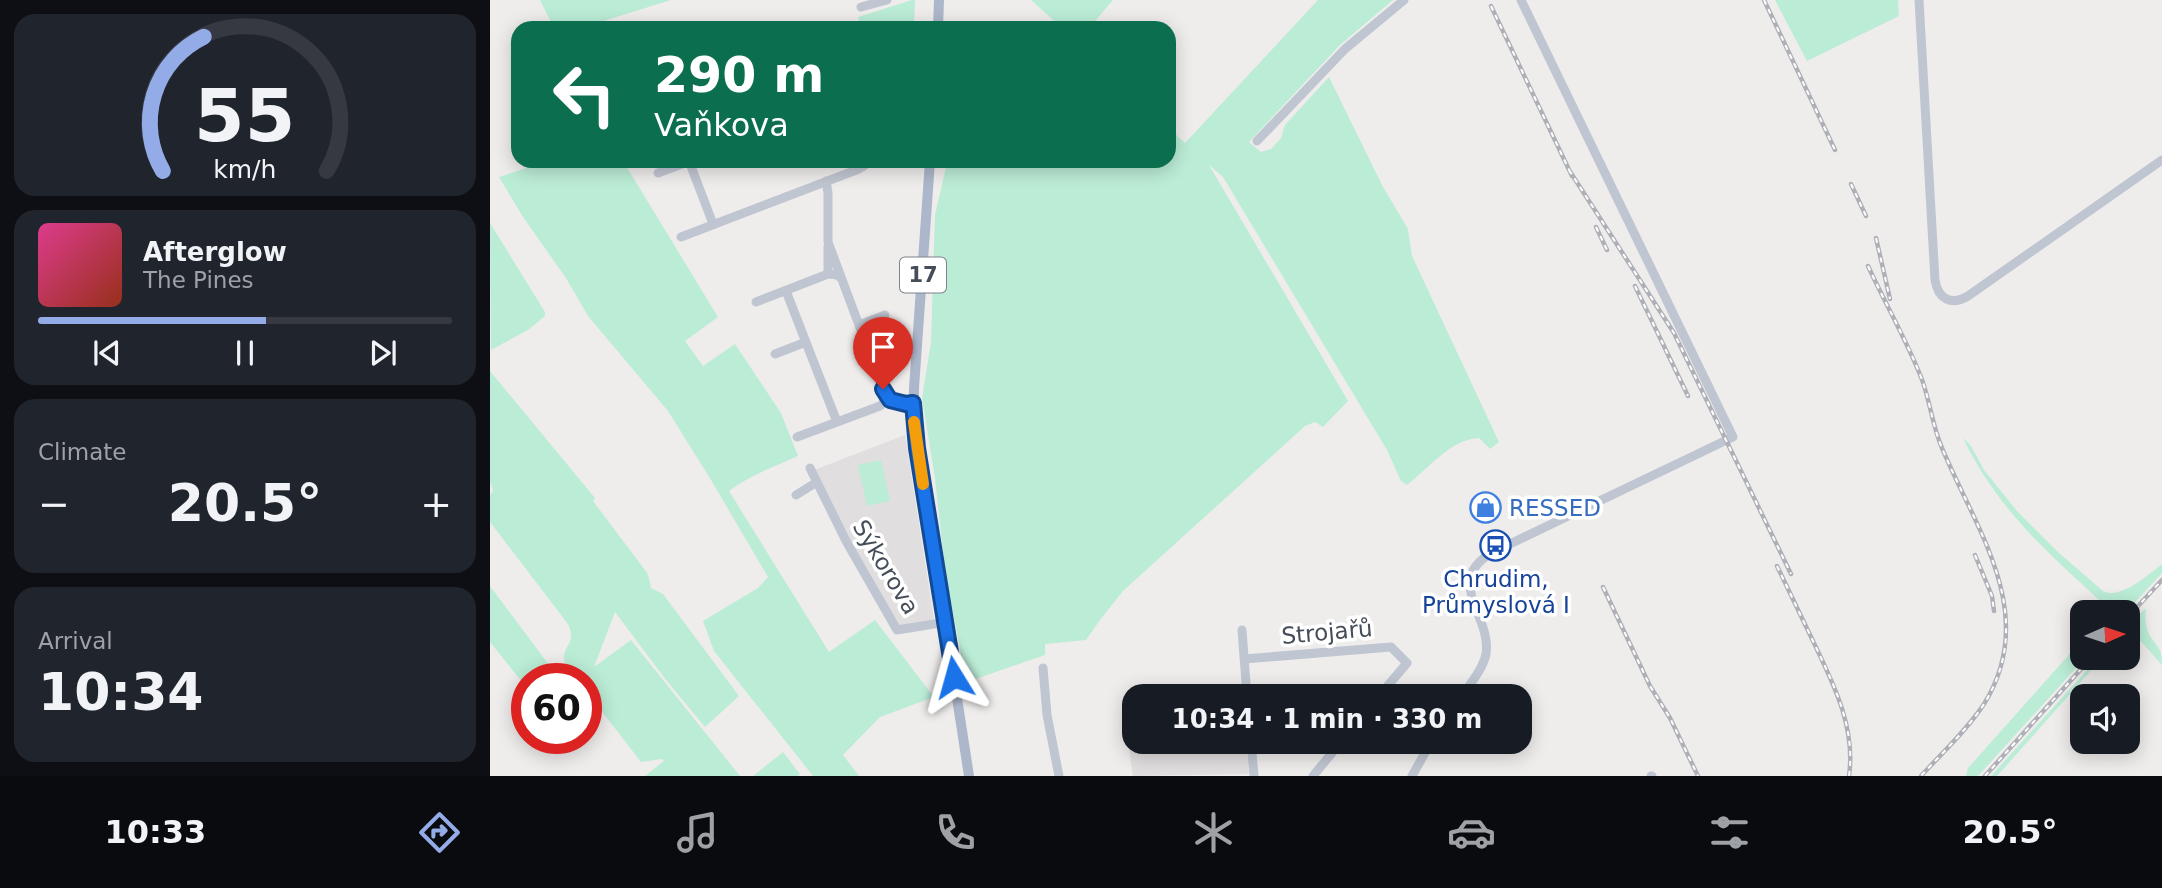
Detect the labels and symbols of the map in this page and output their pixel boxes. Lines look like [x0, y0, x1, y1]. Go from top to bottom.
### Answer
road number: 17 [900, 258, 946, 292]
pin [853, 317, 913, 389]
shop icon: RESSED [1469, 491, 1503, 525]
place label: RESSED [1509, 495, 1601, 521]
street label: Sýkorova [848, 515, 924, 619]
bus stop icon: Chrudim, Průmyslová I [1479, 528, 1513, 562]
place label: Chrudim, Průmyslová I [1422, 566, 1570, 618]
north arrow [2070, 600, 2140, 670]
street label: Strojařů [1280, 615, 1374, 649]
position arrow [917, 640, 991, 714]
speed limit sign: 60 [511, 663, 602, 754]

